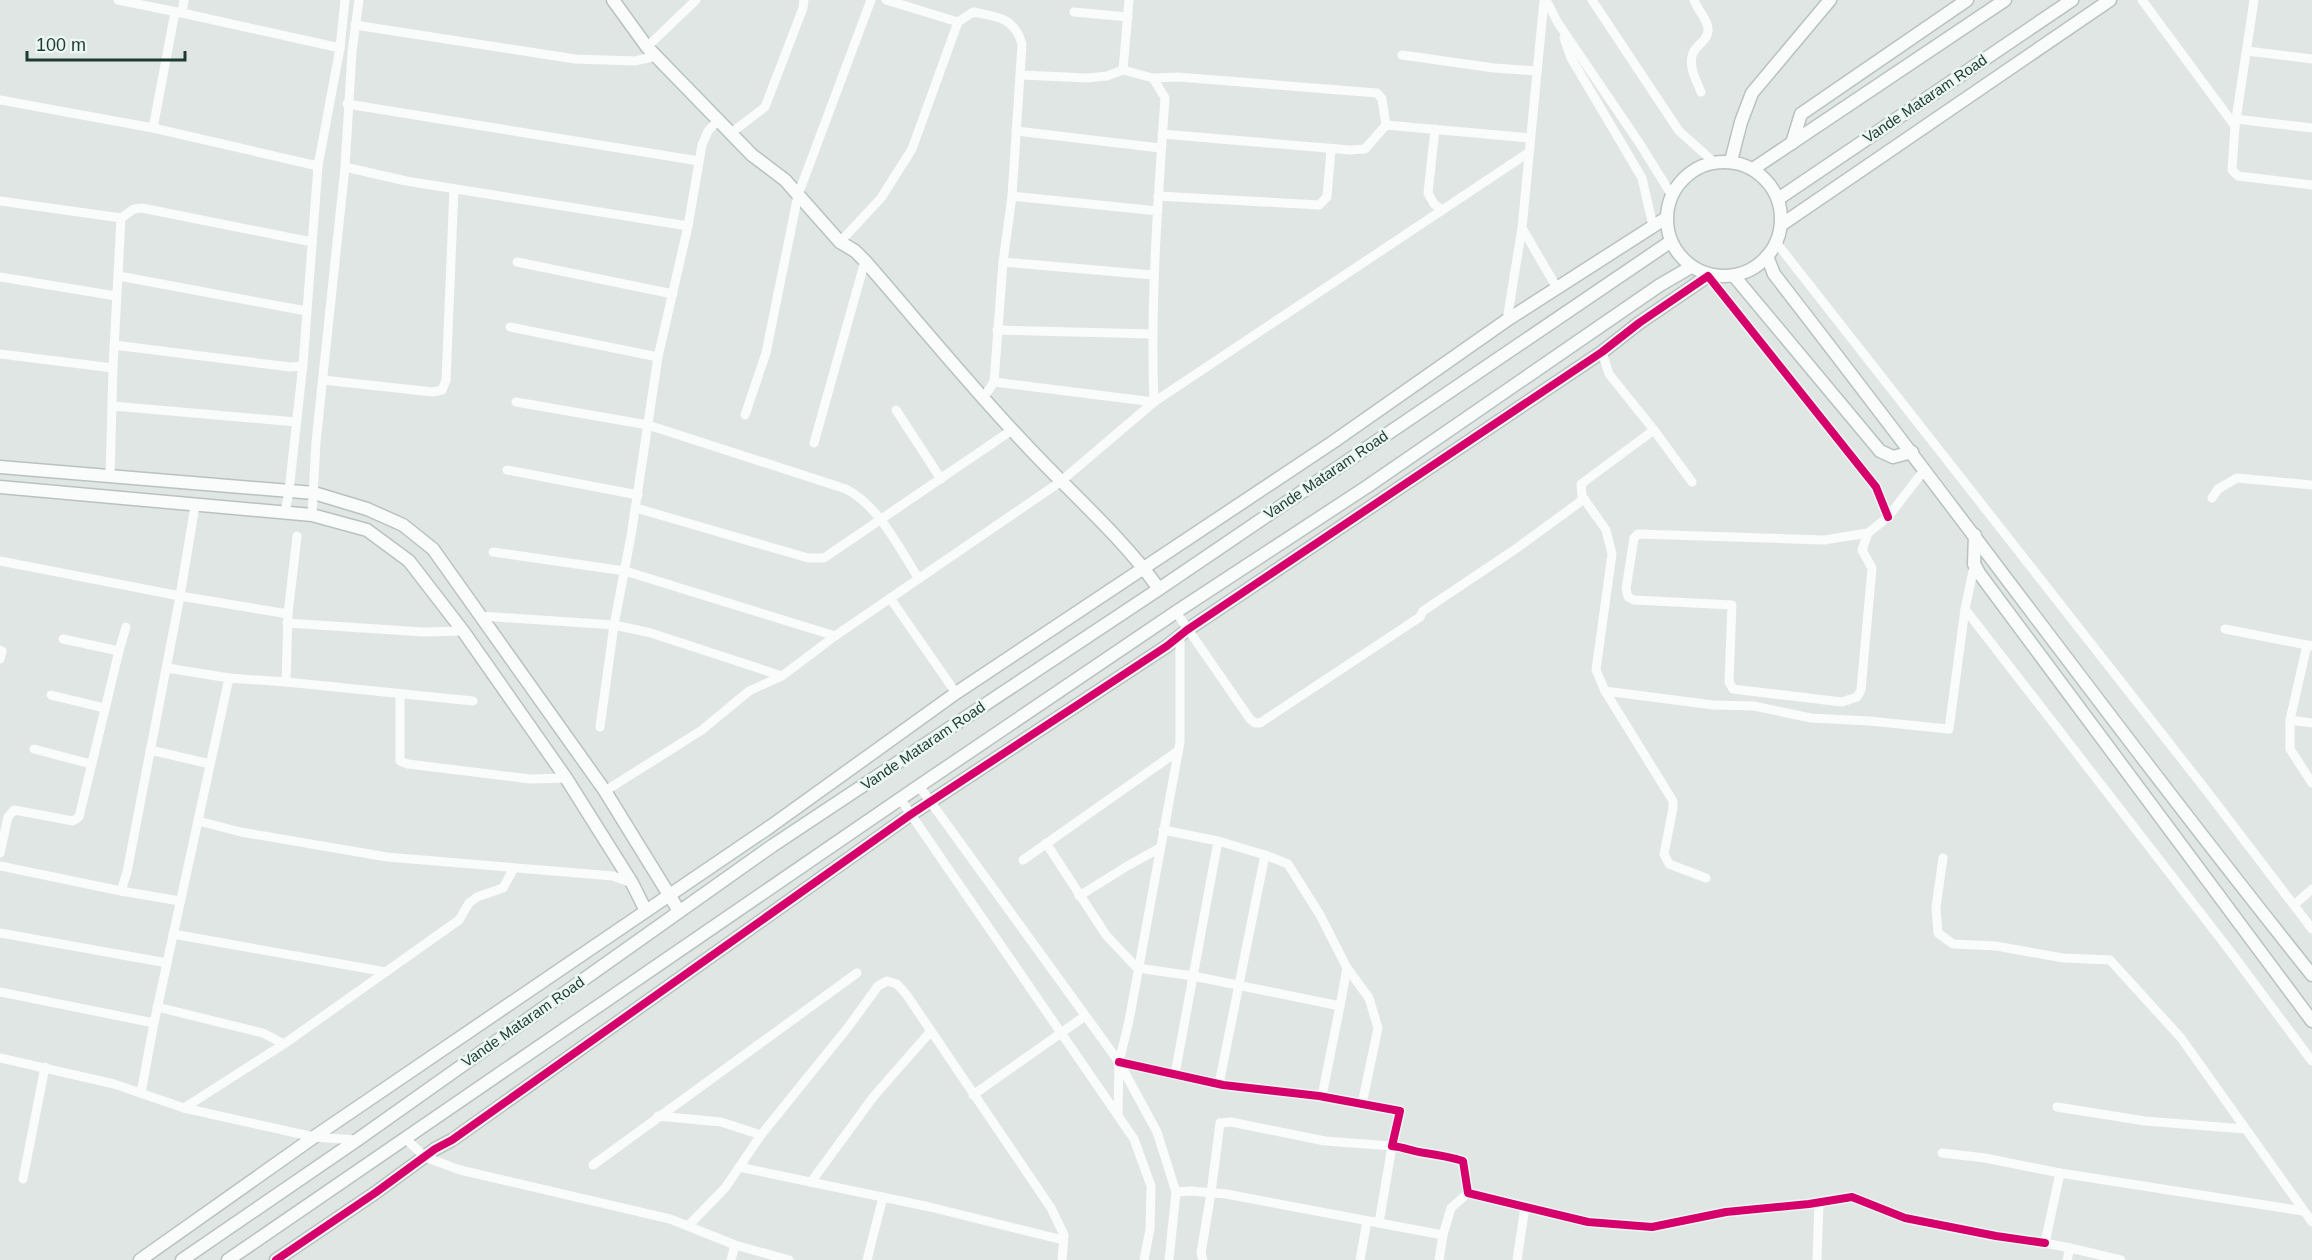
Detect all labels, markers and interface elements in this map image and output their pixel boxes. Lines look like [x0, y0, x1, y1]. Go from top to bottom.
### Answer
scale bar [27, 24, 184, 62]
text: 100 m [36, 35, 86, 55]
street label: Vande Mataram Road [1860, 51, 1990, 146]
street label: Vande Mataram Road [1261, 427, 1391, 522]
street label: Vande Mataram Road [858, 698, 988, 793]
street label: Vande Mataram Road [458, 973, 587, 1070]

